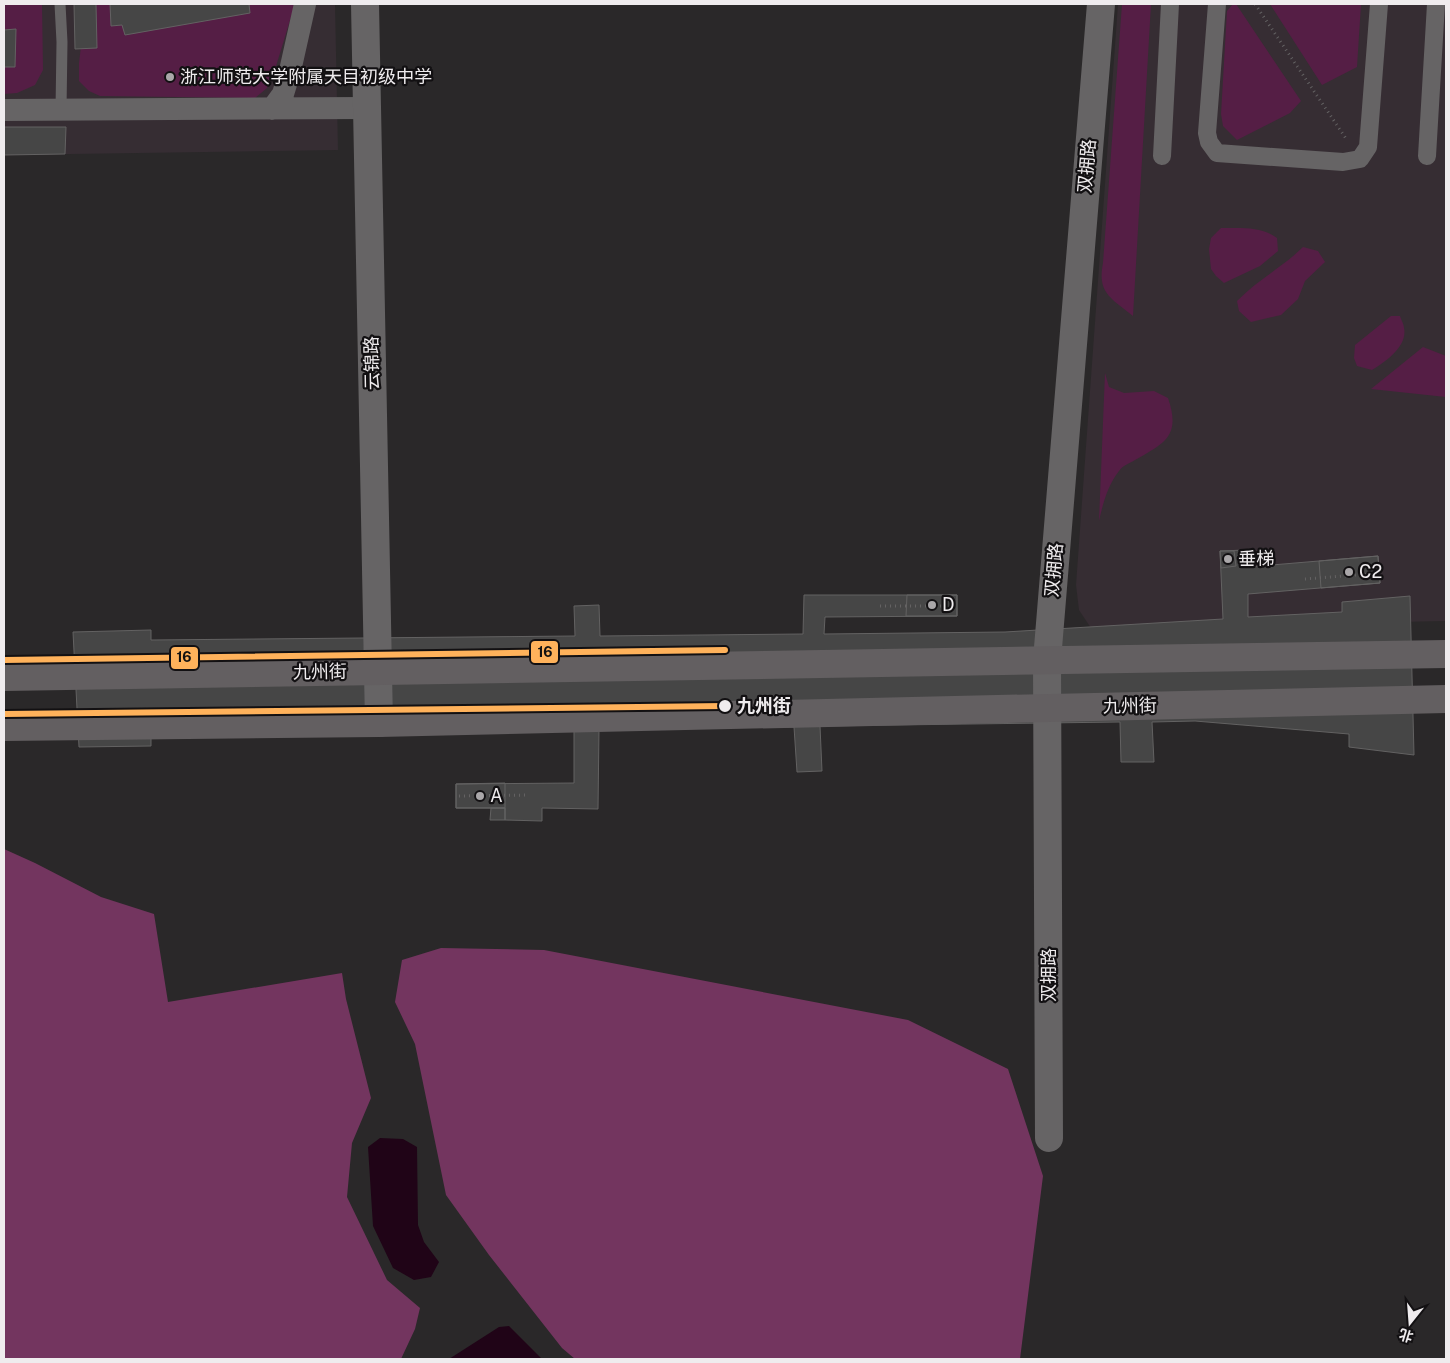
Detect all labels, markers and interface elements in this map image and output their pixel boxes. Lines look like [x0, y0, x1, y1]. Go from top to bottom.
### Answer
place label: 浙江师范大学附属天目初级中学 [180, 66, 432, 87]
marker: 浙江师范大学附属天目初级中学 [164, 71, 176, 83]
street label: 双拥路 [1074, 138, 1099, 194]
street label: 云锦路 [361, 336, 382, 390]
street label: 双拥路 [1041, 542, 1066, 598]
place label: 垂梯 [1238, 548, 1274, 569]
marker: 垂梯 [1222, 553, 1234, 565]
place label: C2 [1359, 561, 1382, 582]
marker: C2 [1343, 566, 1355, 578]
place label: D [942, 594, 954, 615]
marker: D [926, 599, 938, 611]
line badge: 16 [530, 640, 559, 664]
text: 16 [537, 644, 553, 660]
line badge: 16 [170, 646, 199, 670]
text: 16 [176, 649, 192, 665]
street label: 九州街 [293, 661, 347, 682]
place label: 九州街 [737, 695, 791, 716]
street label: 九州街 [1103, 695, 1157, 716]
marker: 九州街 [717, 698, 733, 714]
place label: A [490, 785, 503, 806]
marker: A [474, 790, 486, 802]
street label: 双拥路 [1038, 948, 1059, 1002]
north arrow [1385, 1298, 1435, 1348]
text: 北 [1397, 1326, 1415, 1345]

